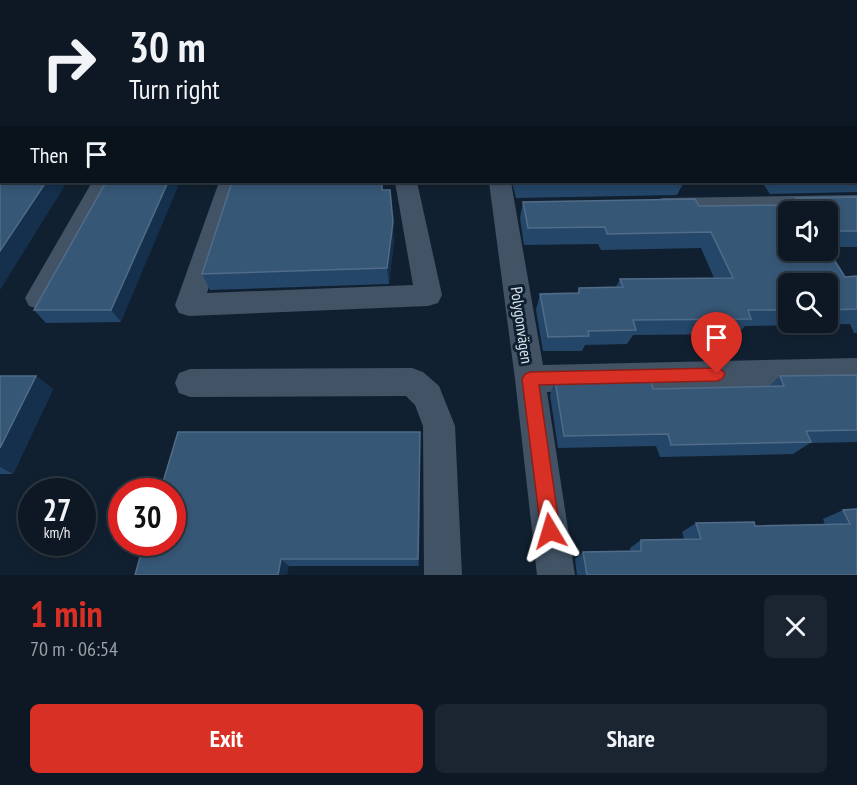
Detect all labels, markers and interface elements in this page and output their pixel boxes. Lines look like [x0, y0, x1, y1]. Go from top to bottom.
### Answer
text: 30 m [129, 19, 206, 74]
icon: right [30, 24, 108, 102]
text: Turn right [129, 72, 220, 106]
icon: arrive [80, 138, 113, 171]
text: Then [30, 141, 68, 169]
map controls [778, 201, 838, 333]
button: sound [778, 201, 838, 261]
button: search [778, 273, 838, 333]
street label: Polygonvägen [507, 285, 537, 365]
pin [691, 312, 742, 374]
icon: arrive [700, 321, 733, 354]
speed limit sign: 30 [108, 478, 186, 556]
text: 27 [43, 490, 71, 529]
position arrow [518, 499, 582, 563]
text: km/h [44, 523, 70, 542]
text: 1 min [30, 590, 103, 637]
button: close [764, 595, 827, 658]
text: 70 m · 06:54 [30, 636, 118, 662]
button: Exit [30, 704, 423, 773]
button: Share [435, 704, 827, 773]

